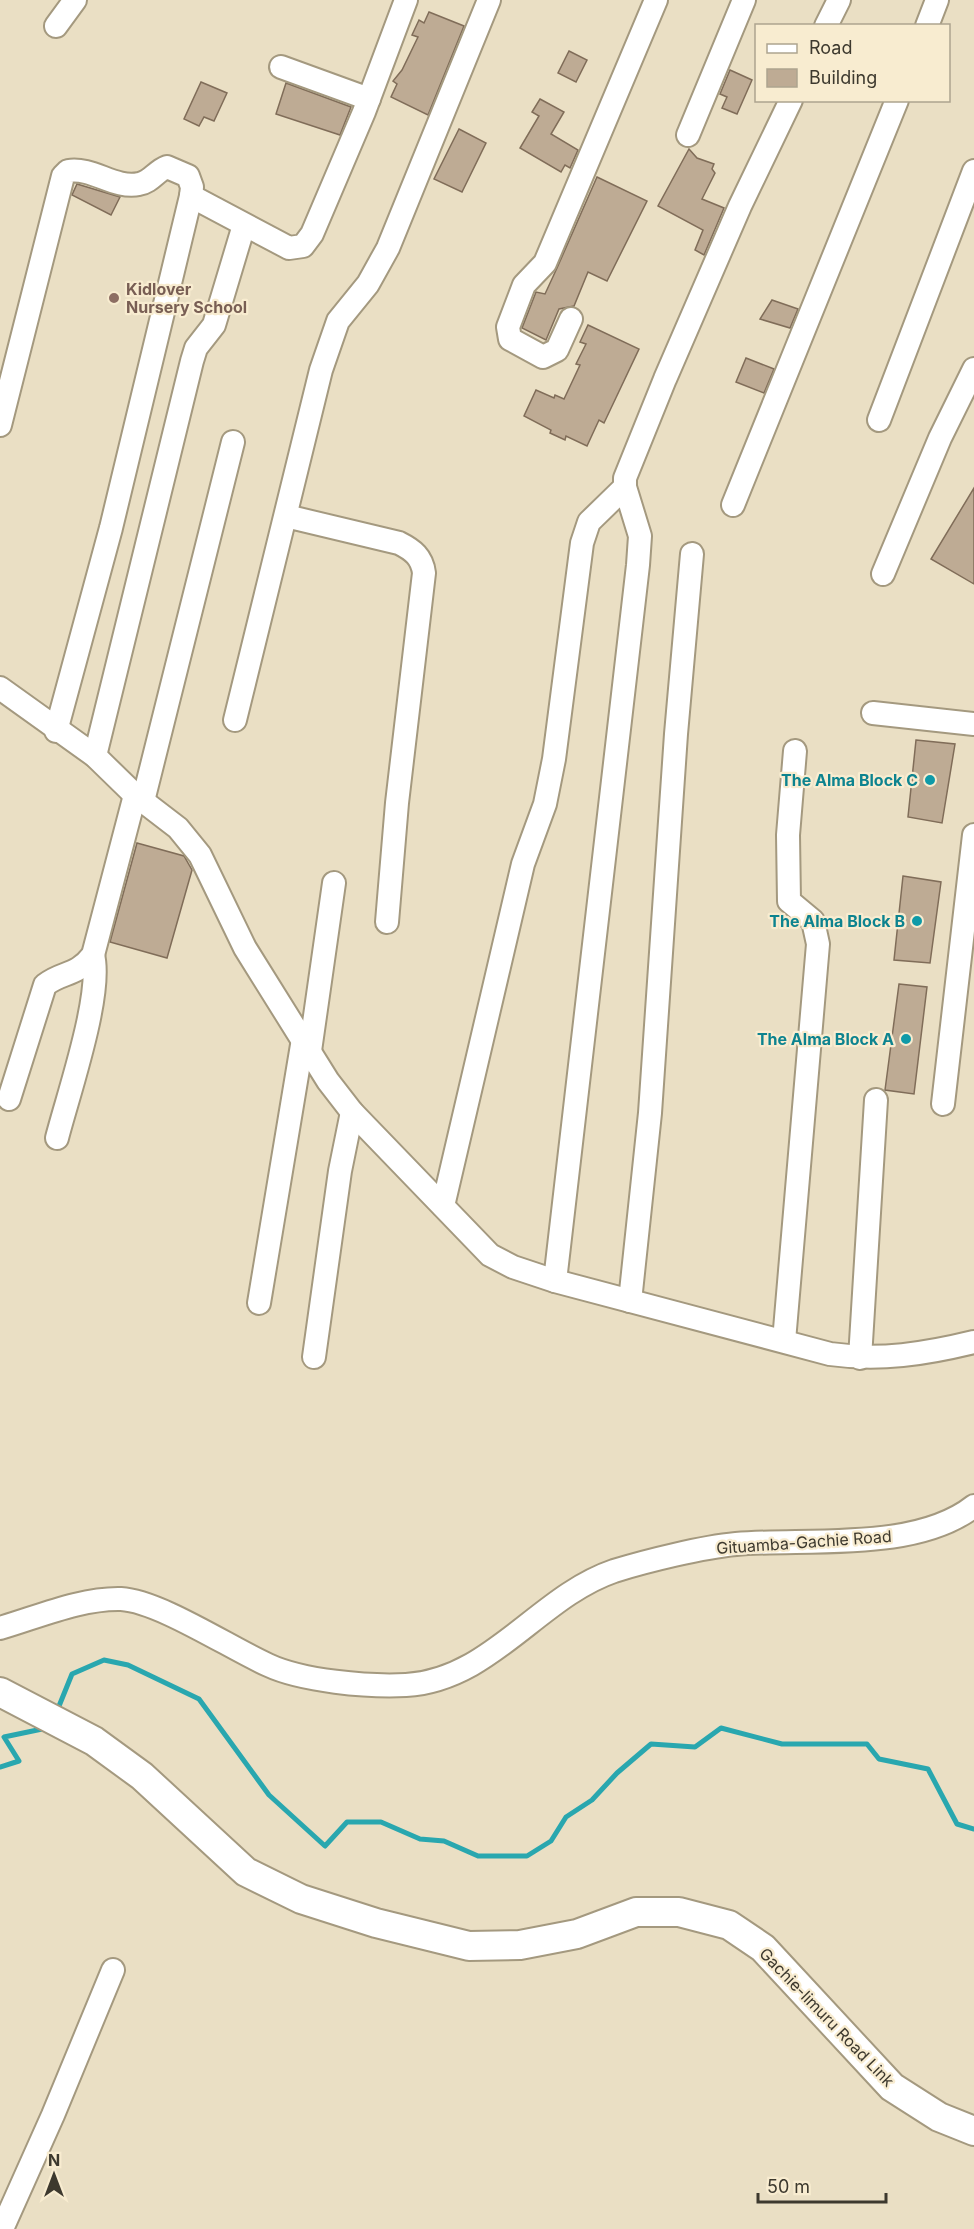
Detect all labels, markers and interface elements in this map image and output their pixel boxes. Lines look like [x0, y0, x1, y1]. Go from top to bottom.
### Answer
legend [755, 24, 950, 102]
text: Road [809, 37, 852, 58]
text: Building [809, 67, 877, 88]
place label: Kidlover Nursery School [126, 279, 247, 317]
marker: Kidlover Nursery School [107, 291, 121, 305]
place label: The Alma Block C [781, 770, 918, 790]
marker: The Alma Block C [923, 773, 937, 787]
place label: The Alma Block B [769, 911, 905, 931]
marker: The Alma Block B [910, 914, 924, 928]
place label: The Alma Block A [757, 1029, 894, 1049]
marker: The Alma Block A [899, 1032, 913, 1046]
street label: Gituamba-Gachie Road [716, 1526, 892, 1558]
street label: Gachie-limuru Road Link [755, 1943, 899, 2091]
north arrow [24, 2145, 84, 2205]
text: N [48, 2150, 60, 2170]
scale bar [758, 2166, 886, 2204]
text: 50 m [767, 2176, 810, 2197]

